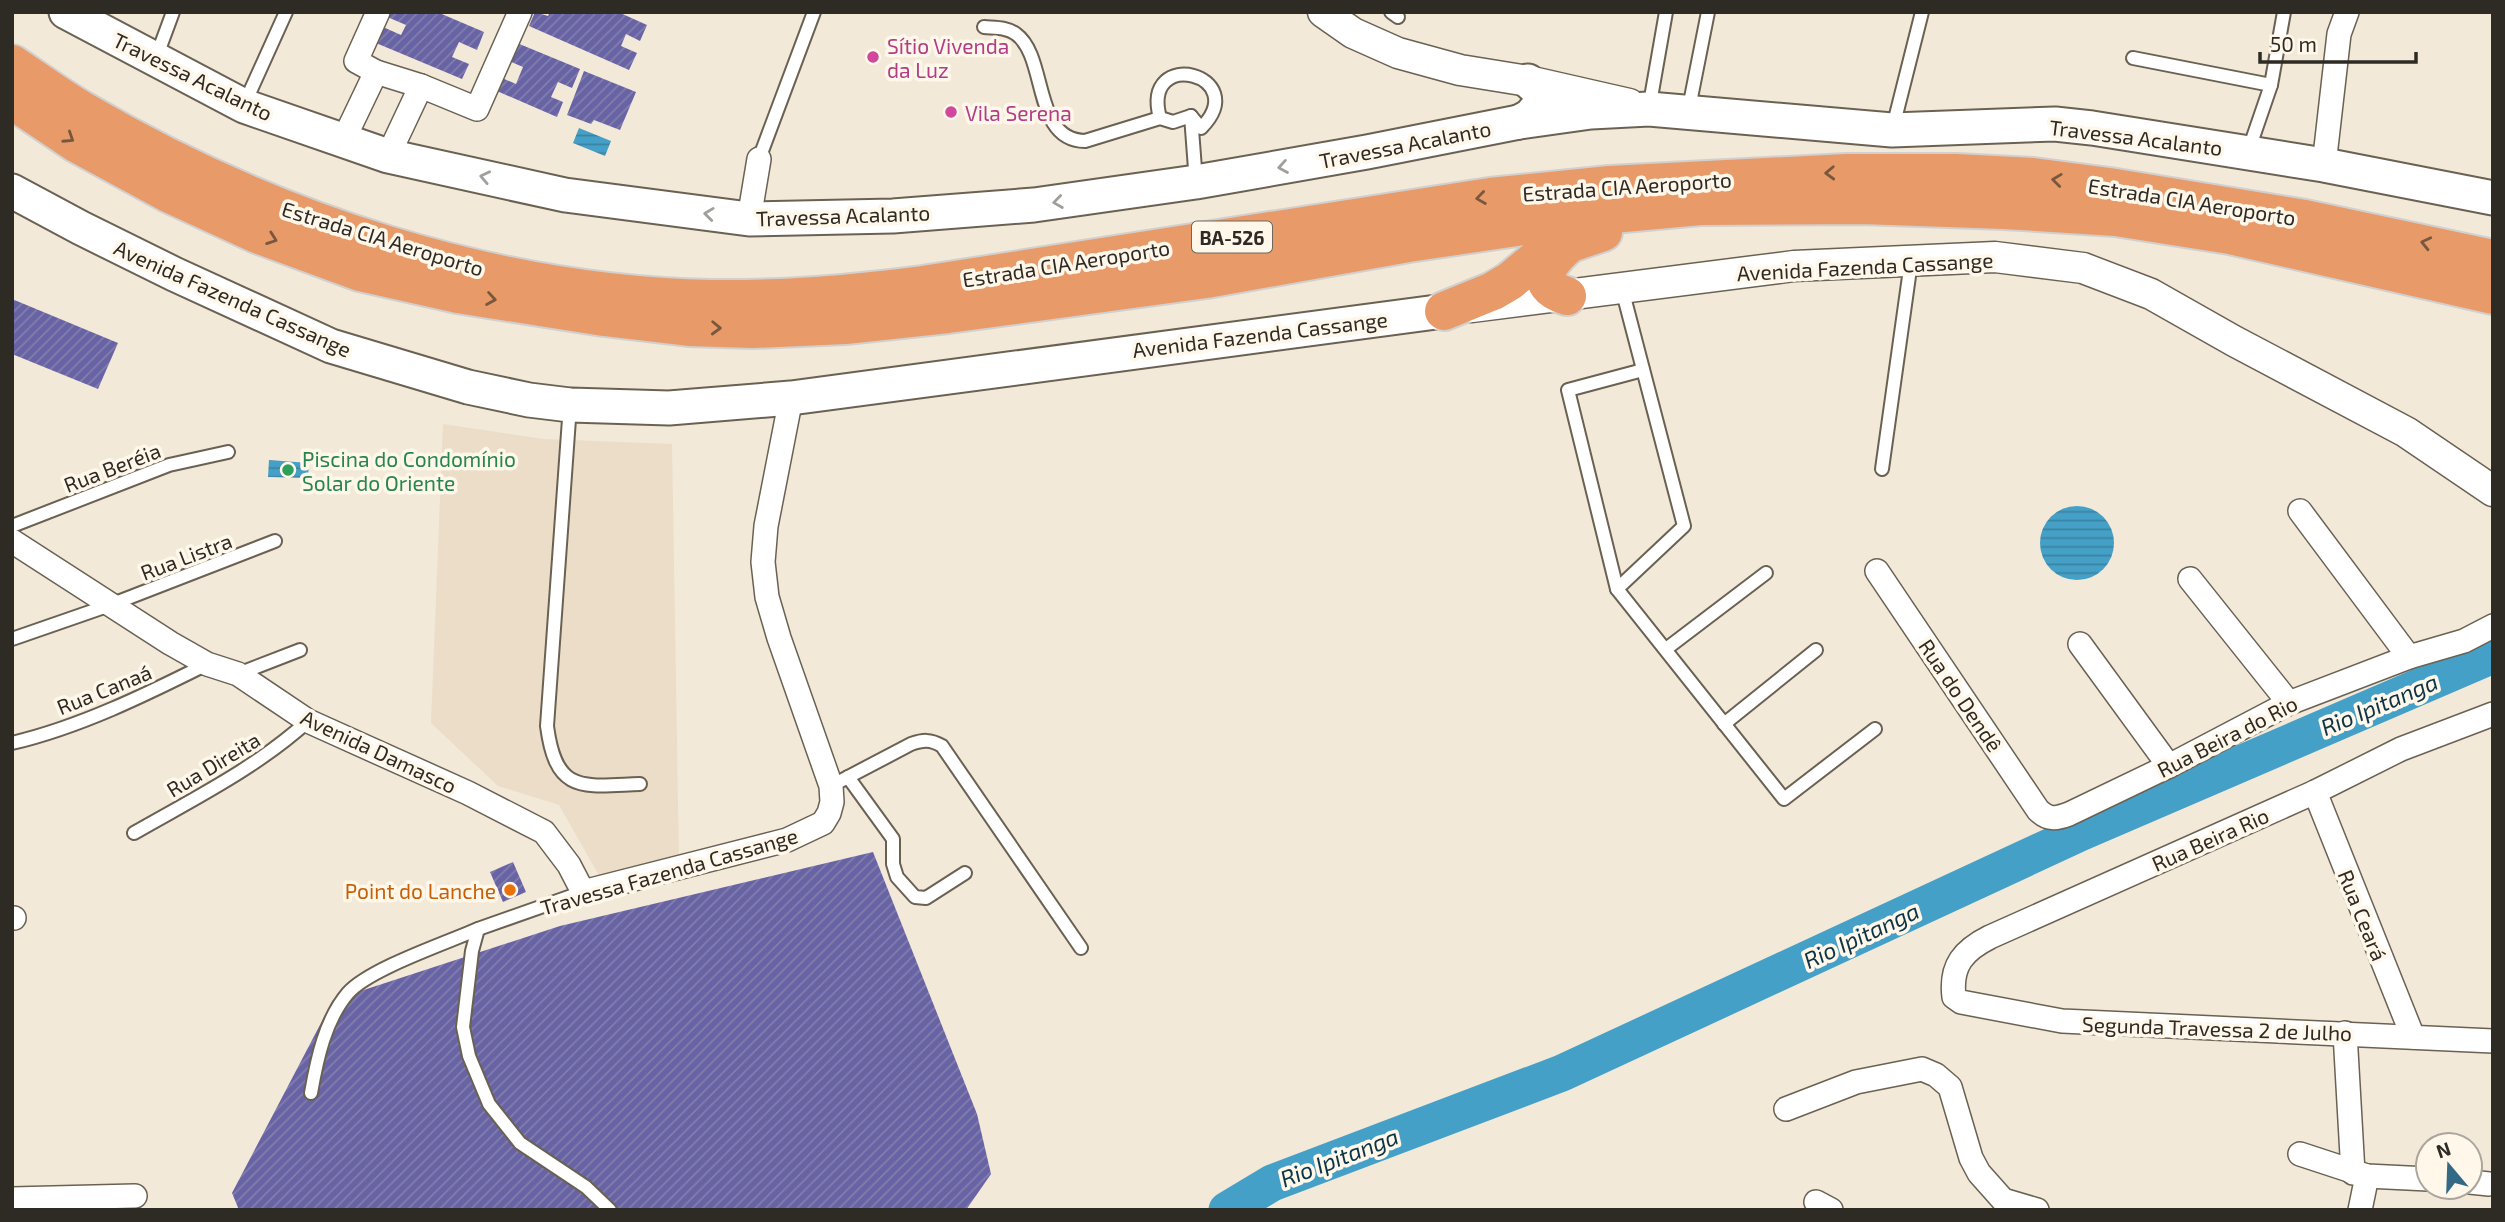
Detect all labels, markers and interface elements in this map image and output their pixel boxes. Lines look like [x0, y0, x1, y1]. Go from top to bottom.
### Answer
scale bar [2260, 21, 2416, 65]
street label: Travessa Acalanto [109, 27, 277, 125]
text: 50 m [2270, 31, 2317, 56]
place label: Sítio Vivenda da Luz [887, 33, 1009, 82]
marker: Sítio Vivenda da Luz [865, 49, 881, 65]
place label: Vila Serena [965, 100, 1072, 125]
marker: Vila Serena [943, 104, 959, 120]
street label: Travessa Acalanto [2048, 114, 2224, 160]
street label: Travessa Acalanto [1317, 115, 1493, 173]
one-way arrow [61, 130, 74, 142]
one-way arrow [1277, 159, 1289, 174]
street label: Estrada CIA Aeroporto [1522, 166, 1732, 206]
one-way arrow [1824, 166, 1835, 181]
one-way arrow [479, 171, 491, 186]
street label: Estrada CIA Aeroporto [2086, 172, 2298, 230]
one-way arrow [2051, 173, 2063, 188]
one-way arrow [1475, 191, 1487, 206]
one-way arrow [1052, 194, 1064, 209]
street label: Estrada CIA Aeroporto [279, 195, 487, 281]
street label: Travessa Acalanto [755, 199, 931, 231]
one-way arrow [703, 206, 715, 221]
road number: BA-526 [1192, 221, 1272, 252]
one-way arrow [266, 231, 278, 245]
street label: Avenida Fazenda Cassange [111, 234, 355, 362]
street label: Estrada CIA Aeroporto [960, 234, 1172, 292]
one-way arrow [2420, 237, 2432, 252]
street label: Avenida Fazenda Cassange [1736, 247, 1994, 285]
one-way arrow [485, 291, 497, 306]
street label: Avenida Fazenda Cassange [1131, 306, 1389, 362]
one-way arrow [711, 320, 722, 335]
street label: Rua Beréia [60, 437, 164, 497]
place label: Piscina do Condomínio Solar do Oriente [302, 446, 516, 495]
marker: Piscina do Condomínio Solar do Oriente [280, 462, 296, 478]
street label: Rua Listra [137, 527, 235, 585]
street label: Rua do Dendê [1914, 634, 2008, 756]
street label: Rua Canaá [53, 659, 155, 719]
water label: Rio Ipitanga [2316, 667, 2442, 741]
street label: Rua Beira do Rio [2153, 690, 2301, 782]
street label: Avenida Damasco [297, 704, 461, 798]
street label: Rua Direita [162, 726, 264, 802]
street label: Rua Beira Rio [2148, 802, 2272, 876]
street label: Travessa Fazenda Cassange [538, 822, 800, 920]
street label: Rua Ceará [2333, 866, 2393, 964]
place label: Point do Lanche [345, 878, 496, 903]
marker: Point do Lanche [502, 882, 518, 898]
water label: Rio Ipitanga [1799, 896, 1923, 974]
street label: Segunda Travessa 2 de Julho [2082, 1011, 2352, 1045]
water label: Rio Ipitanga [1276, 1122, 1402, 1192]
north arrow [2414, 1131, 2484, 1201]
text: N [2433, 1136, 2454, 1163]

